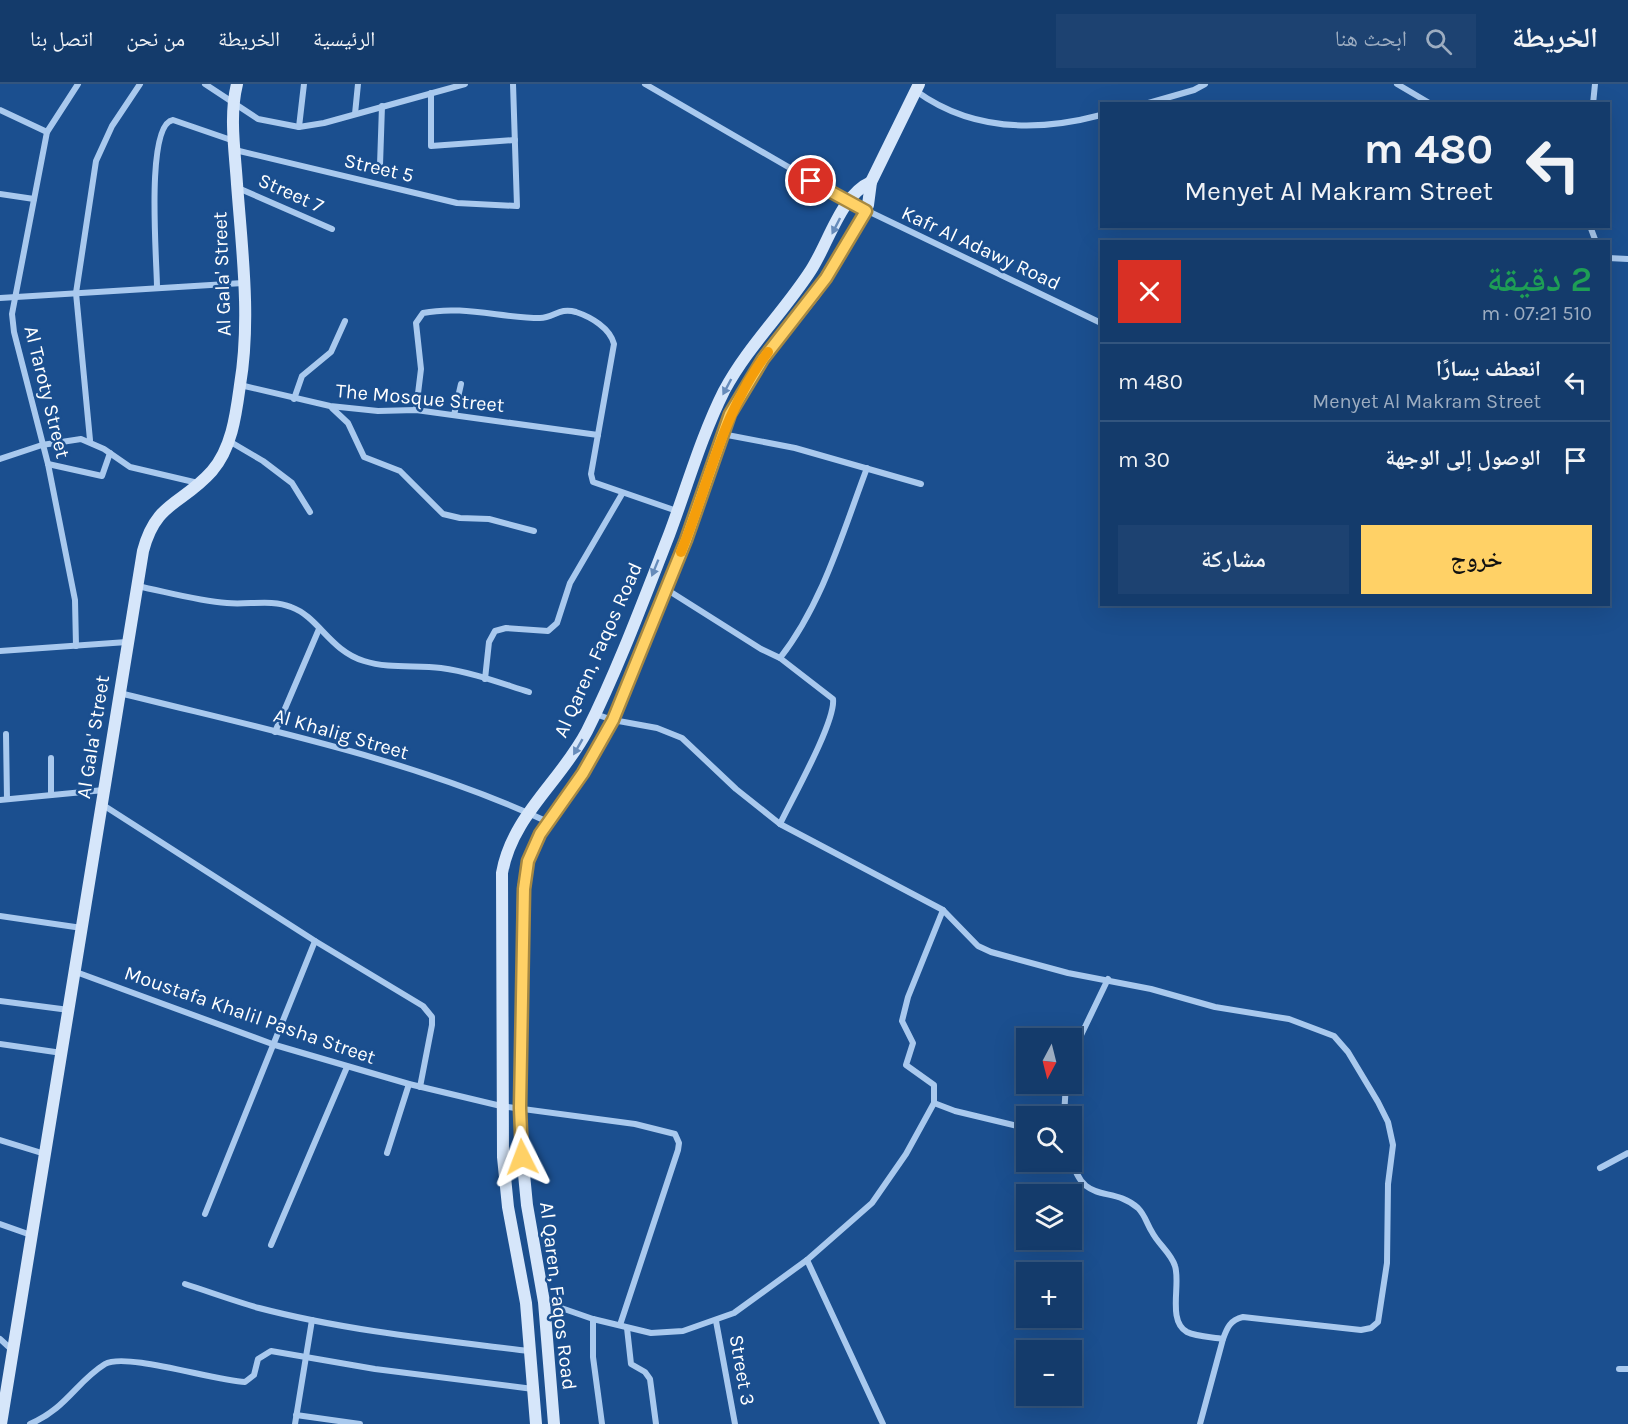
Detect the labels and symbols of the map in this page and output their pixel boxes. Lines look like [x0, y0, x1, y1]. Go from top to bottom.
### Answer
street label: Street 5 [342, 149, 416, 187]
pin [785, 155, 836, 206]
street label: Street 7 [255, 168, 328, 218]
street label: Kafr Al Adawy Road [898, 201, 1064, 295]
street label: Al Gala' Street [208, 211, 236, 337]
one-way arrow [831, 217, 840, 234]
street label: Al Taroty Street [19, 323, 75, 461]
street label: The Mosque Street [335, 379, 506, 417]
one-way arrow [722, 379, 732, 396]
street label: Al Qaren, Faqos Road [549, 559, 647, 741]
one-way arrow [650, 559, 659, 577]
street label: Al Gala' Street [72, 673, 114, 800]
street label: Al Khalig Street [271, 704, 412, 764]
one-way arrow [572, 739, 583, 755]
street label: Moustafa Khalil Pasha Street [121, 961, 379, 1069]
north arrow [1016, 1028, 1082, 1094]
position arrow [490, 1125, 554, 1189]
street label: Al Qaren, Faqos Road [535, 1201, 581, 1391]
street label: Street 3 [724, 1333, 760, 1407]

